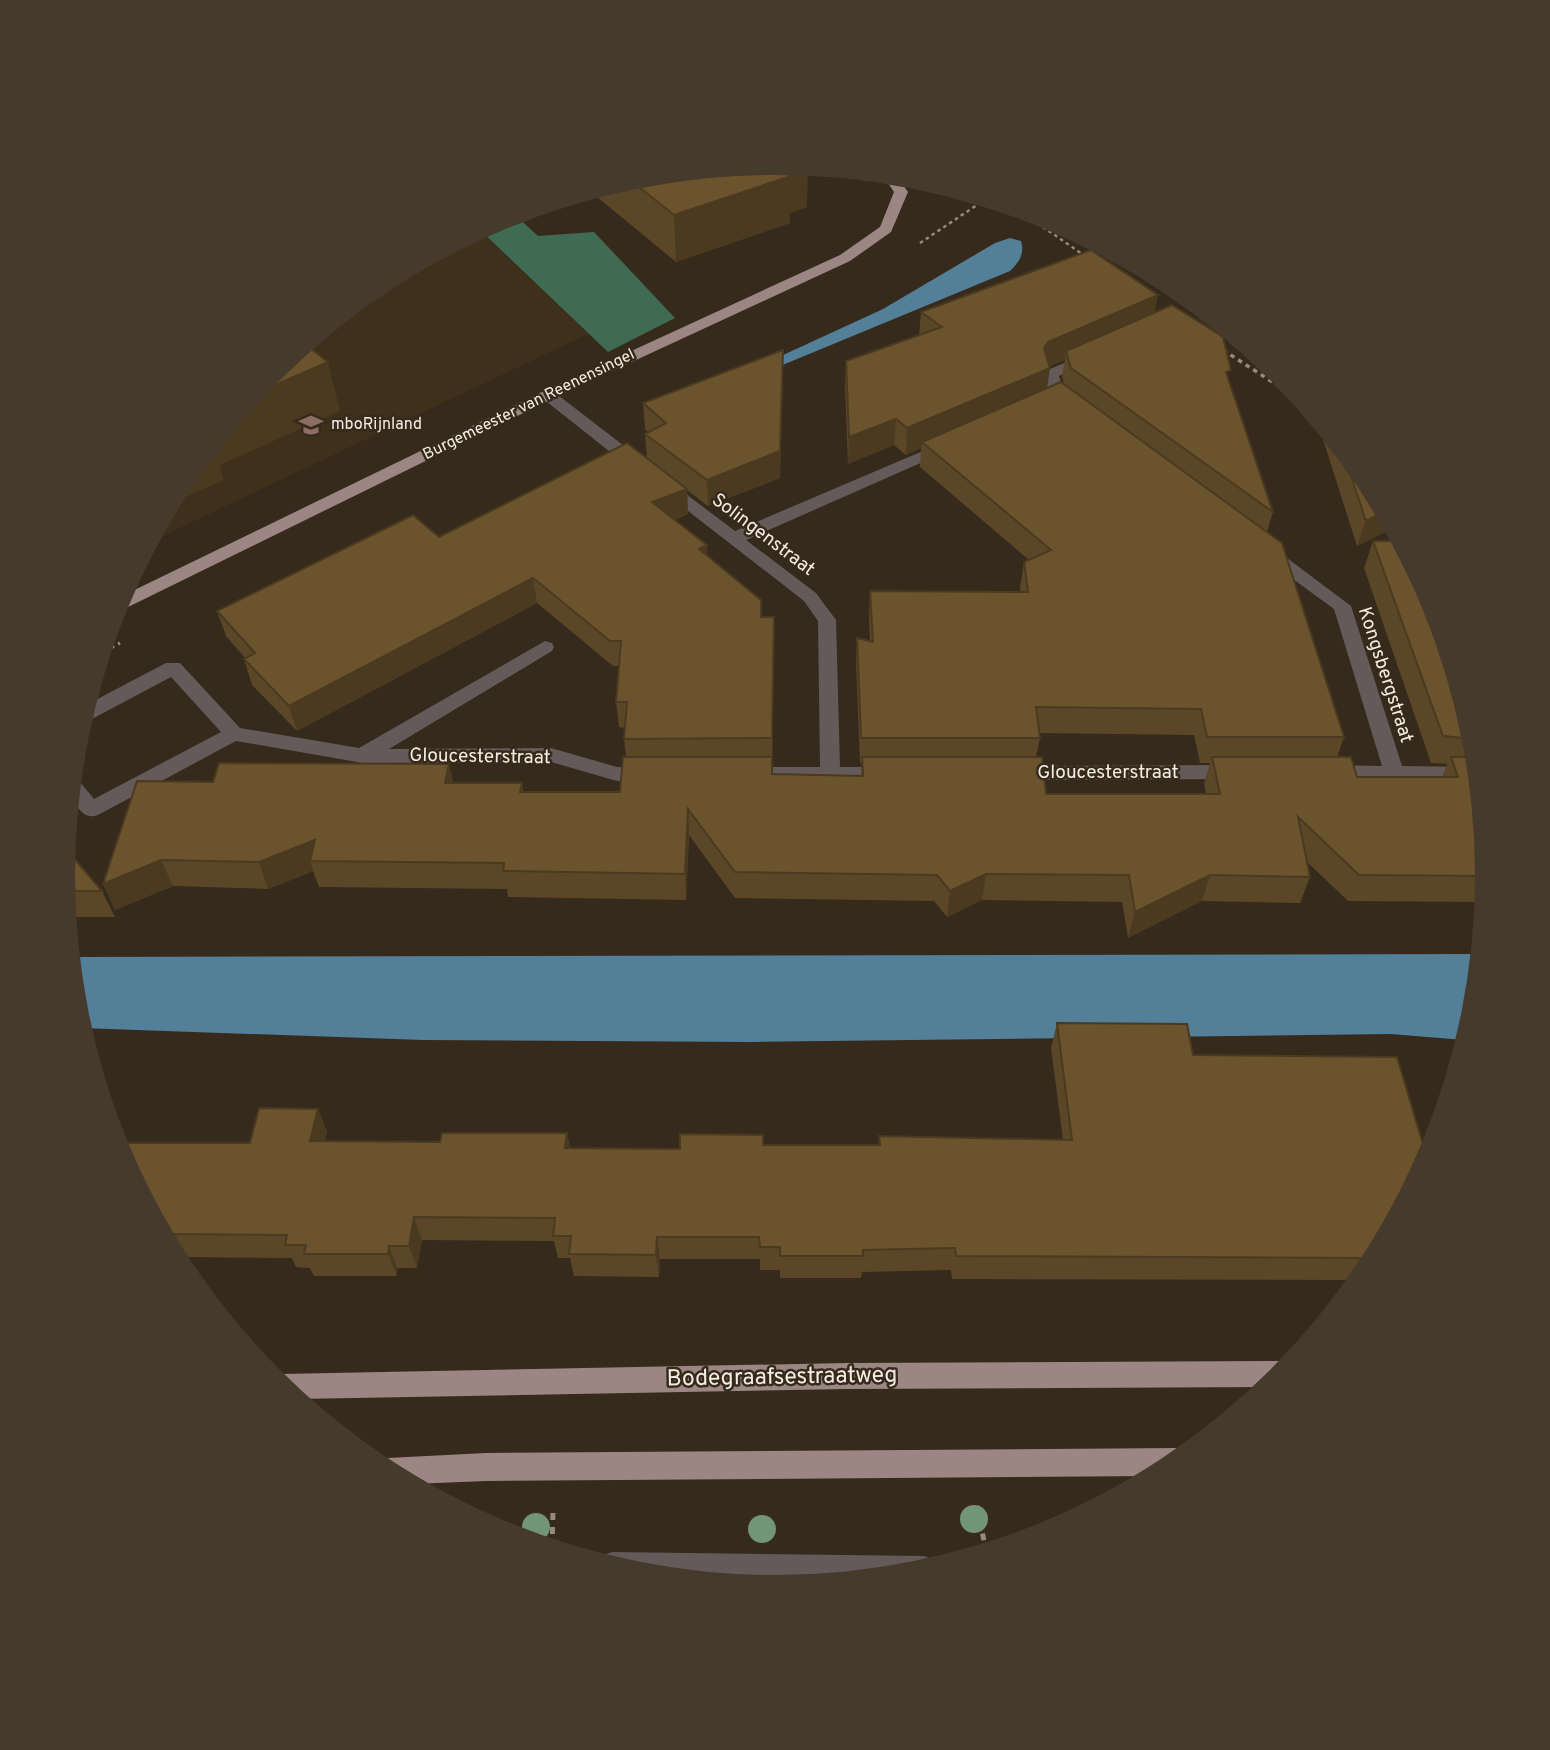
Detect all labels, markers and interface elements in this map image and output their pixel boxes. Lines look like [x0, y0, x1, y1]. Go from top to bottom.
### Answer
street label: Burgemeester van Reenensingel [420, 345, 638, 465]
school or university icon: mboRijnland [297, 411, 325, 439]
place label: mboRijnland [331, 415, 422, 435]
street label: Solingenstraat [707, 488, 819, 582]
street label: Kongsbergstraat [1352, 604, 1418, 746]
street label: Gloucesterstraat [409, 744, 551, 770]
street label: Gloucesterstraat [1037, 761, 1179, 785]
street label: Bodegraafsestraatweg [666, 1361, 898, 1395]

